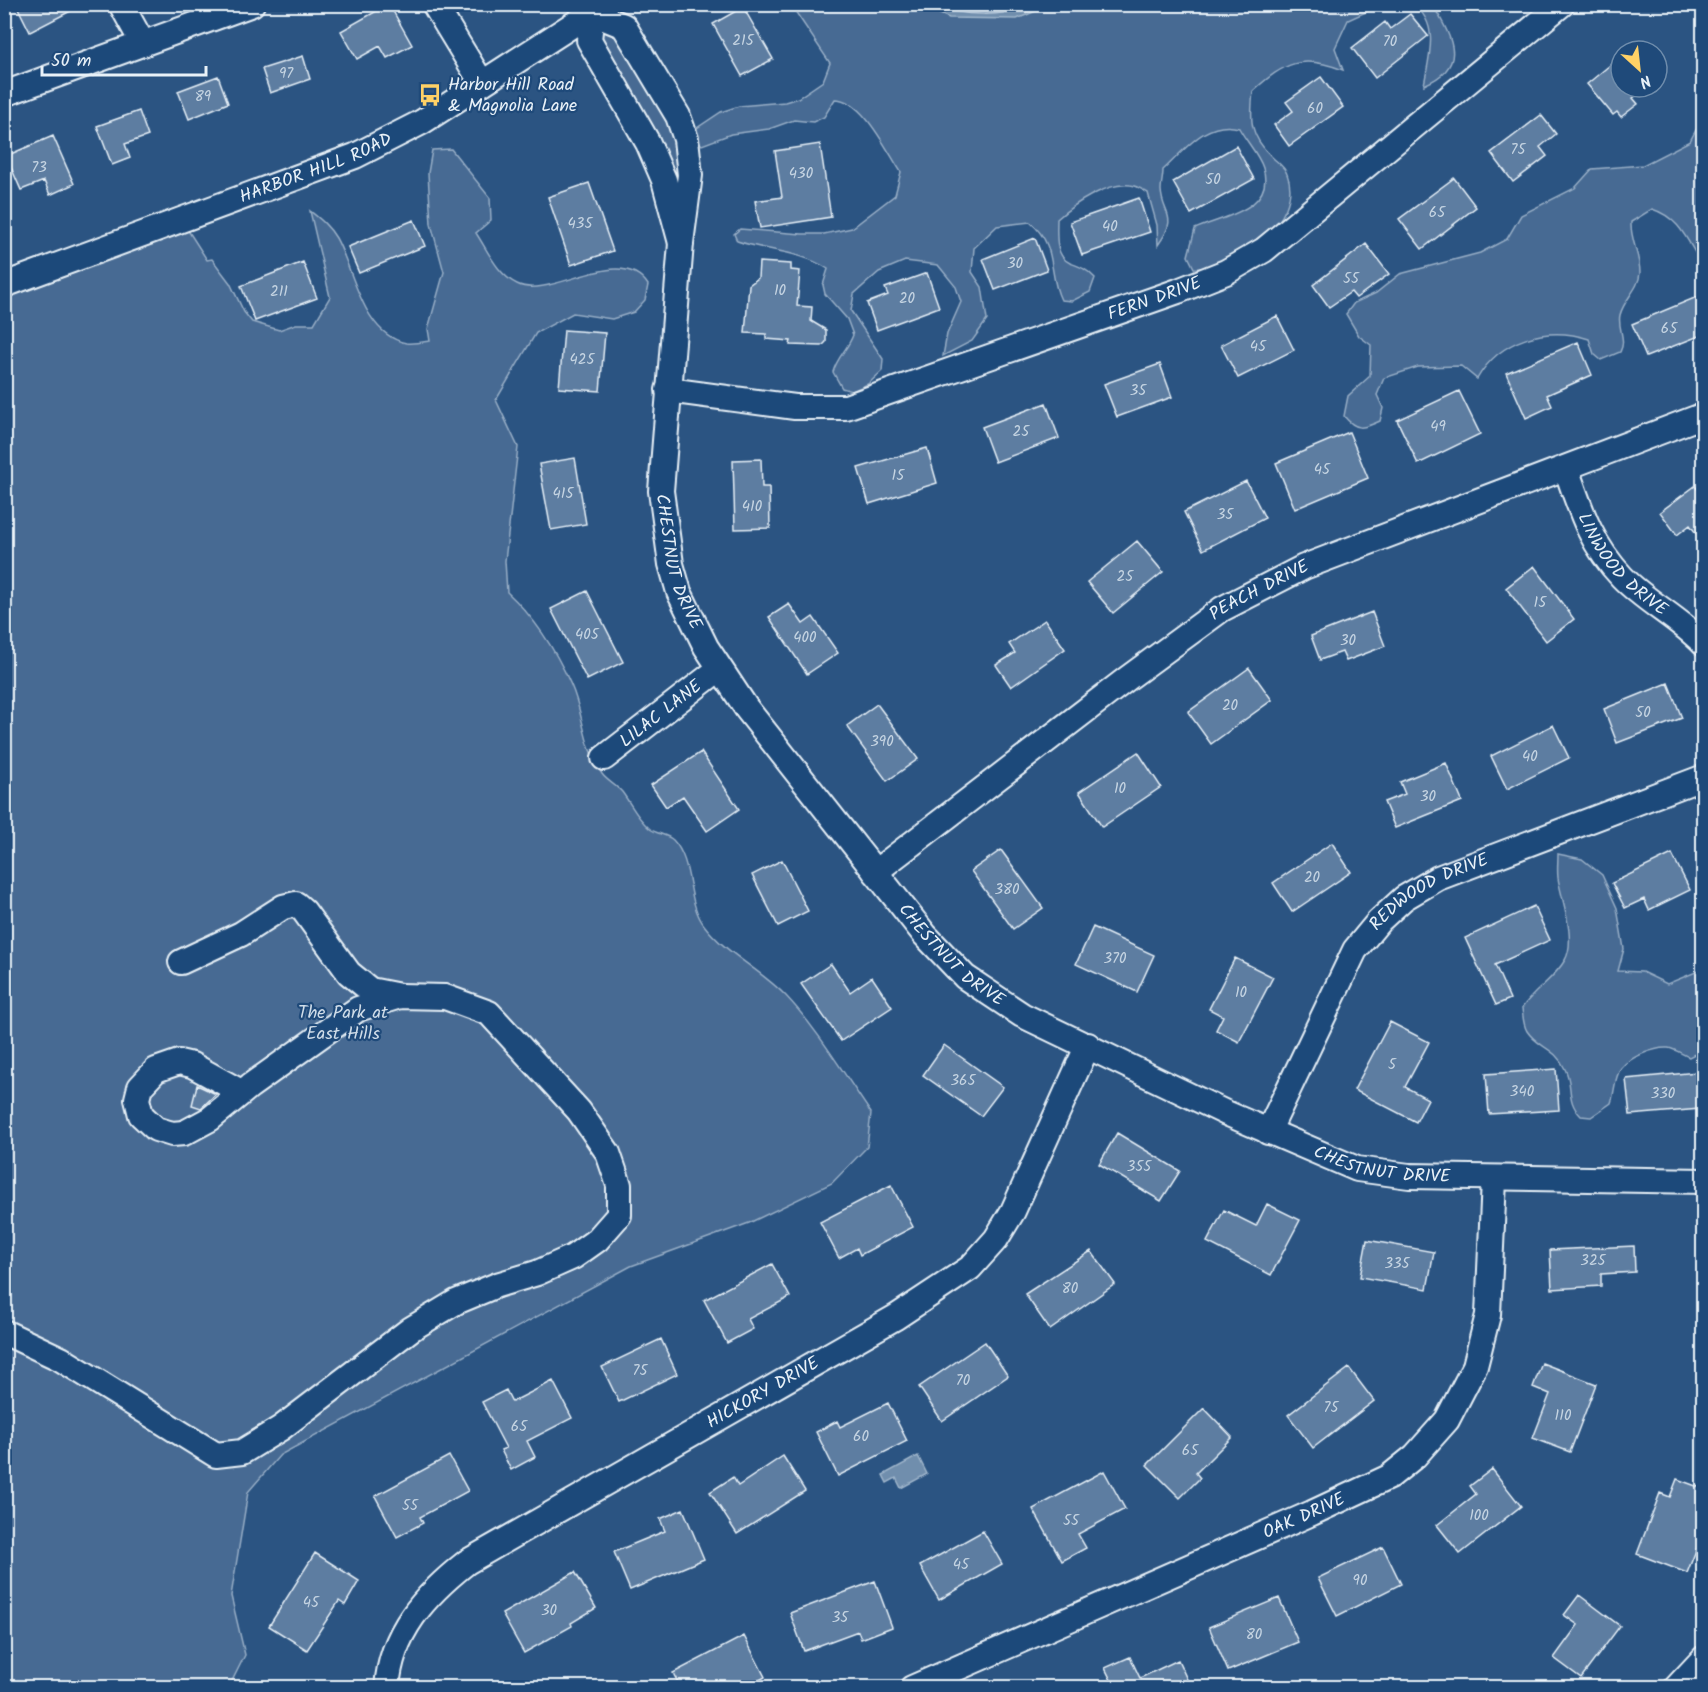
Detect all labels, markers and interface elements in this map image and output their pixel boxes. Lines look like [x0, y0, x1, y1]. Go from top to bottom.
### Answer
house number: 215 [732, 29, 755, 53]
house number: 70 [1383, 30, 1398, 54]
scale bar [42, 39, 206, 77]
north arrow [1609, 39, 1669, 99]
text: 50 m [51, 47, 91, 76]
house number: 97 [279, 62, 294, 86]
text: N [1635, 68, 1655, 94]
place label: Harbor Hill Road & Magnolia Lane [448, 71, 577, 121]
bus stop icon: Harbor Hill Road & Magnolia Lane [417, 82, 443, 108]
house number: 89 [195, 85, 212, 109]
house number: 60 [1307, 97, 1323, 121]
street label: HARBOR HILL ROAD [235, 125, 398, 212]
house number: 75 [1511, 138, 1526, 162]
house number: 73 [31, 156, 47, 180]
house number: 430 [789, 162, 814, 186]
house number: 50 [1205, 168, 1221, 192]
house number: 65 [1429, 201, 1446, 225]
house number: 435 [568, 212, 593, 236]
house number: 40 [1102, 215, 1118, 239]
house number: 30 [1007, 252, 1024, 276]
house number: 55 [1343, 267, 1360, 291]
street label: FERN DRIVE [1104, 268, 1206, 329]
house number: 10 [774, 279, 787, 303]
house number: 211 [270, 280, 288, 304]
house number: 20 [899, 287, 916, 311]
house number: 65 [1661, 317, 1678, 341]
house number: 45 [1250, 335, 1267, 359]
house number: 425 [569, 348, 595, 372]
house number: 35 [1130, 379, 1147, 403]
house number: 49 [1430, 415, 1446, 439]
house number: 25 [1013, 420, 1030, 444]
house number: 45 [1314, 458, 1331, 482]
house number: 15 [892, 464, 905, 488]
house number: 415 [552, 482, 574, 506]
street label: CHESTNUT DRIVE [647, 492, 710, 635]
house number: 410 [742, 495, 763, 519]
house number: 35 [1217, 503, 1234, 527]
street label: LINWOOD DRIVE [1569, 508, 1674, 624]
street label: PEACH DRIVE [1203, 552, 1315, 628]
house number: 25 [1117, 565, 1134, 589]
house number: 15 [1534, 591, 1547, 615]
house number: 405 [575, 623, 600, 647]
house number: 400 [793, 626, 817, 650]
house number: 30 [1340, 629, 1357, 653]
street label: LILAC LANE [613, 672, 709, 755]
house number: 20 [1222, 694, 1239, 718]
house number: 50 [1635, 701, 1651, 725]
house number: 390 [870, 730, 894, 754]
house number: 40 [1522, 745, 1538, 769]
house number: 10 [1114, 777, 1127, 801]
house number: 30 [1420, 785, 1437, 809]
street label: REDWOOD DRIVE [1362, 845, 1493, 937]
house number: 20 [1304, 866, 1321, 890]
house number: 380 [994, 878, 1020, 902]
street label: CHESTNUT DRIVE [891, 897, 1011, 1014]
house number: 370 [1104, 947, 1127, 971]
house number: 10 [1235, 981, 1248, 1005]
park label: The Park at East Hills [298, 999, 389, 1049]
house number: 5 [1388, 1053, 1397, 1077]
house number: 365 [951, 1069, 976, 1093]
house number: 340 [1510, 1080, 1535, 1104]
house number: 330 [1651, 1082, 1676, 1106]
street label: CHESTNUT DRIVE [1309, 1137, 1451, 1191]
house number: 355 [1127, 1155, 1152, 1179]
house number: 325 [1580, 1249, 1607, 1273]
house number: 335 [1384, 1252, 1411, 1276]
house number: 80 [1062, 1277, 1079, 1301]
street label: HICKORY DRIVE [701, 1349, 825, 1437]
house number: 75 [633, 1359, 648, 1383]
house number: 70 [956, 1369, 971, 1393]
house number: 75 [1324, 1396, 1339, 1420]
house number: 110 [1555, 1404, 1572, 1428]
house number: 65 [511, 1415, 528, 1439]
house number: 60 [853, 1425, 869, 1449]
house number: 65 [1182, 1439, 1199, 1463]
street label: OAK DRIVE [1258, 1485, 1350, 1547]
house number: 55 [402, 1494, 419, 1518]
house number: 100 [1469, 1504, 1489, 1528]
house number: 55 [1063, 1509, 1080, 1533]
house number: 45 [953, 1553, 970, 1577]
house number: 90 [1353, 1569, 1368, 1593]
house number: 45 [303, 1591, 320, 1615]
house number: 30 [541, 1599, 558, 1623]
house number: 35 [832, 1606, 849, 1630]
house number: 80 [1246, 1623, 1263, 1647]

